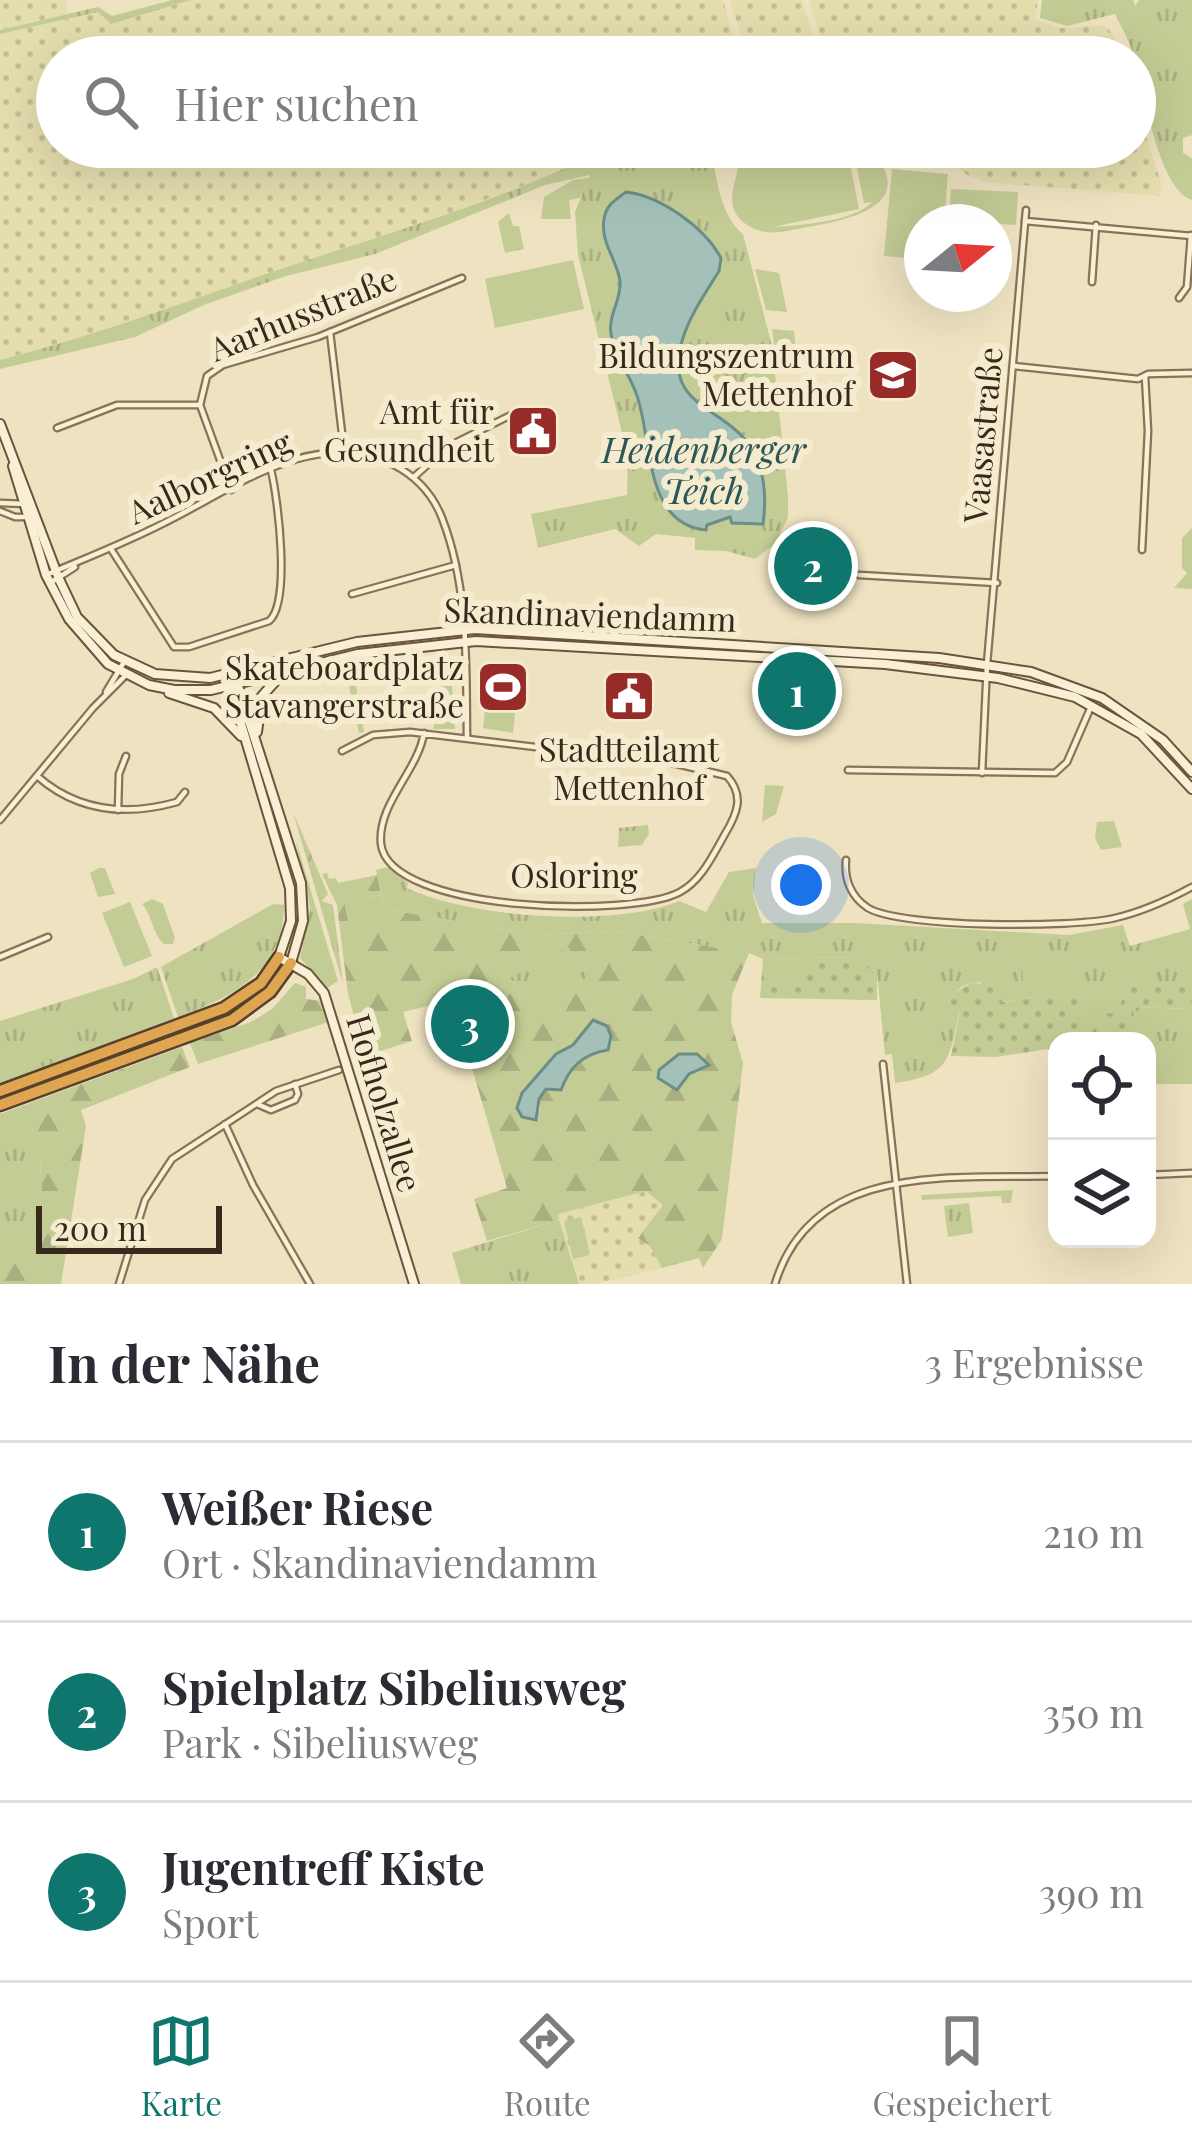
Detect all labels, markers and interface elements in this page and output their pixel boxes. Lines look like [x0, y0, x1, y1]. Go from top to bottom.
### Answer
search box [36, 36, 1156, 168]
icon: search [78, 69, 144, 135]
text: Hier suchen [174, 72, 419, 132]
north arrow [904, 204, 1012, 312]
street label: Aarhusstraße [201, 255, 402, 370]
place label: Bildungszentrum Mettenhof [598, 332, 856, 414]
street label: Vaasastraße [951, 345, 1011, 526]
school or university icon: Bildungszentrum Mettenhof [865, 347, 921, 403]
place label: Amt für Gesundheit [324, 388, 495, 470]
public building icon: Amt für Gesundheit [505, 403, 561, 459]
street label: Aalborgring [119, 418, 299, 533]
water label: Heidenberger Teich [600, 424, 808, 513]
pin: 2 [774, 521, 852, 611]
street label: Skandinaviendamm [443, 586, 737, 640]
place label: Skateboardplatz Stavangerstraße [224, 644, 464, 726]
pin: 1 [758, 646, 836, 736]
sports icon: Skateboardplatz Stavangerstraße [475, 659, 531, 715]
public building icon: Stadtteilamt Mettenhof [601, 668, 657, 724]
place label: Stadtteilamt Mettenhof [539, 726, 721, 808]
street label: Osloring [510, 852, 638, 896]
your location [771, 855, 831, 915]
pin: 3 [431, 979, 509, 1069]
street label: Hofholzallee [338, 1008, 434, 1197]
map controls [1048, 1032, 1156, 1248]
button: locate [1048, 1032, 1156, 1140]
button: layers [1048, 1140, 1156, 1248]
scale bar [36, 1200, 222, 1253]
text: 200 m [54, 1205, 147, 1249]
text: In der Nähe [48, 1328, 320, 1396]
text: 3 Ergebnisse [924, 1336, 1144, 1388]
text: Weißer Riese [162, 1476, 433, 1536]
text: 1 [80, 1506, 94, 1558]
text: 210 m [1043, 1506, 1144, 1558]
text: Ort · Skandinaviendamm [162, 1536, 597, 1588]
text: Spielplatz Sibeliusweg [162, 1656, 626, 1716]
text: 2 [77, 1686, 97, 1738]
text: 350 m [1042, 1686, 1144, 1738]
text: Park · Sibeliusweg [162, 1716, 478, 1768]
text: Jugentreff Kiste [162, 1836, 485, 1896]
text: 3 [77, 1866, 97, 1918]
text: 390 m [1039, 1866, 1144, 1918]
text: Sport [162, 1896, 258, 1948]
tab: Karte [141, 2008, 222, 2124]
tab: Route [504, 2008, 591, 2124]
tab: Gespeichert [872, 2008, 1051, 2124]

